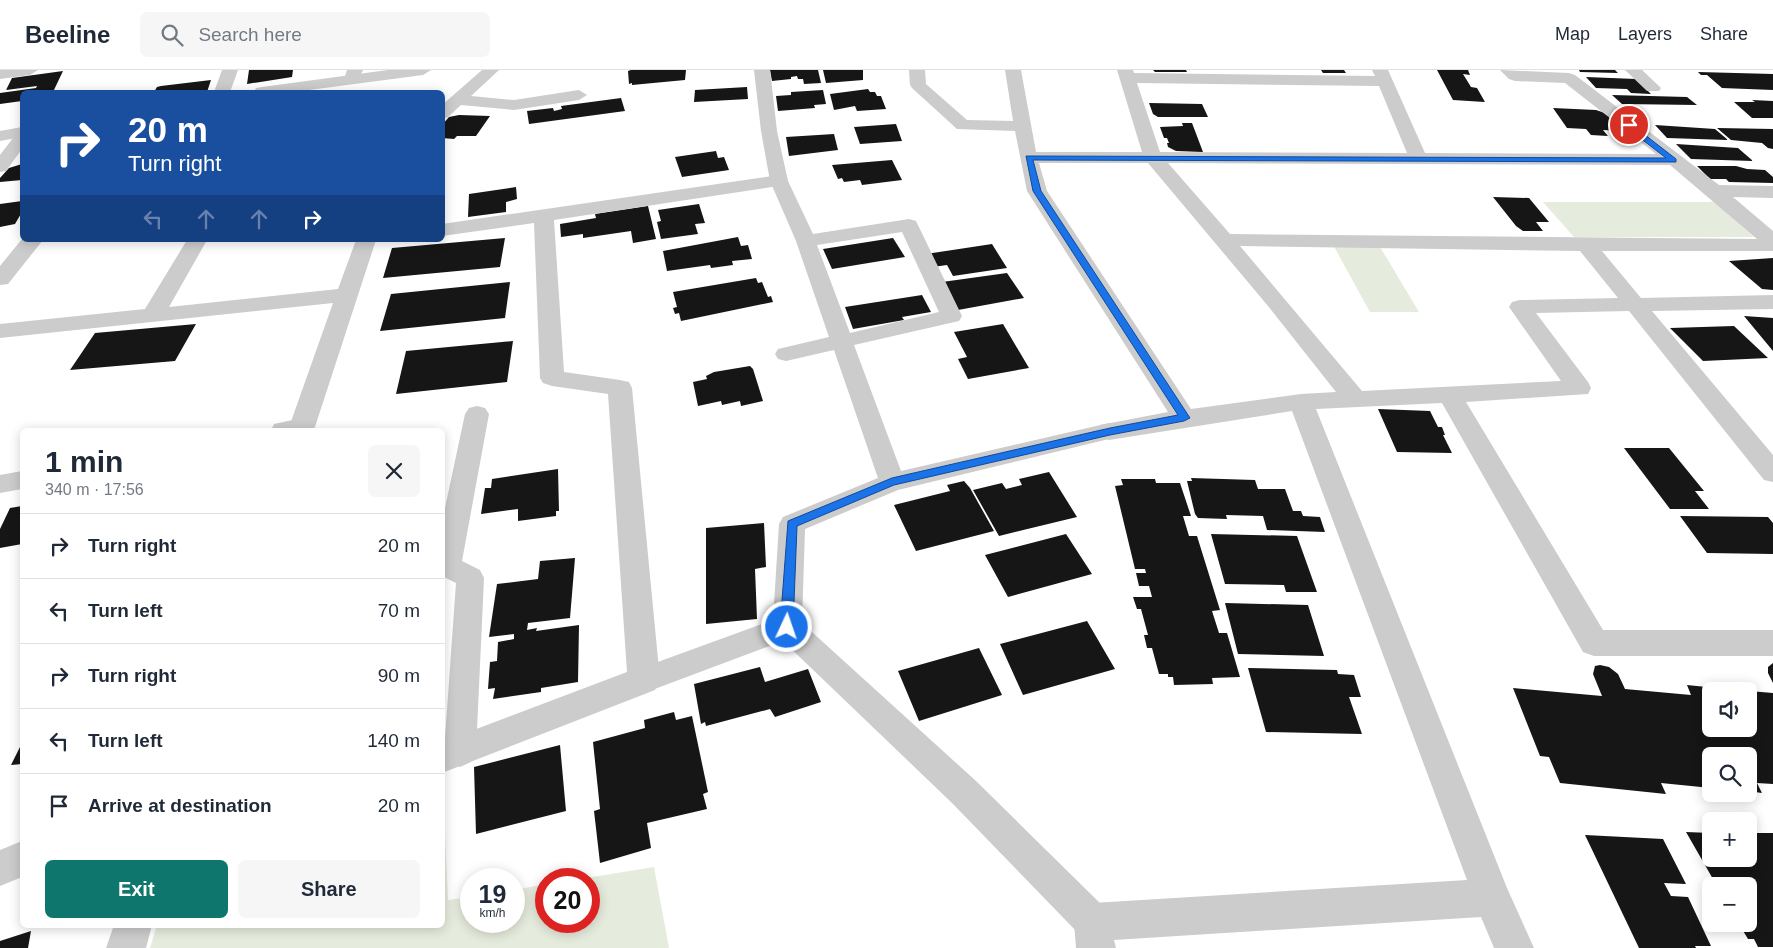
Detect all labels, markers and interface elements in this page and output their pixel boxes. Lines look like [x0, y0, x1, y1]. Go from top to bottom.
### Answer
search box [140, 12, 490, 57]
text: Beeline [25, 21, 110, 48]
icon: search [158, 21, 186, 49]
text: Search here [198, 24, 302, 45]
text: Map [1555, 24, 1590, 44]
text: Layers [1618, 24, 1672, 44]
text: Share [1700, 24, 1748, 44]
pin [1608, 104, 1650, 146]
icon: right [45, 110, 110, 175]
text: 20 m [128, 110, 208, 149]
icon: arrive [1615, 111, 1643, 139]
text: Turn right [128, 151, 221, 176]
icon: left [139, 205, 167, 233]
icon: ahead [192, 205, 220, 233]
icon: ahead [245, 205, 273, 233]
icon: right [298, 205, 326, 233]
text: 1 min [45, 445, 123, 478]
button: close [368, 445, 420, 497]
text: 340 m · 17:56 [45, 481, 144, 498]
icon: right [45, 532, 73, 560]
text: Turn right [88, 535, 176, 556]
text: 20 m [378, 535, 420, 556]
icon: left [45, 597, 73, 625]
text: Turn left [88, 600, 163, 621]
text: 70 m [378, 600, 420, 621]
position arrow [760, 600, 812, 652]
icon: right [45, 662, 73, 690]
text: Turn right [88, 665, 176, 686]
text: 90 m [378, 665, 420, 686]
map controls [1702, 682, 1757, 932]
button: sound [1702, 682, 1757, 737]
icon: left [45, 727, 73, 755]
text: Turn left [88, 730, 163, 751]
text: 140 m [367, 730, 420, 751]
button: search [1702, 747, 1757, 802]
icon: arrive [45, 792, 73, 820]
text: Arrive at destination [88, 795, 272, 816]
text: 20 m [378, 795, 420, 816]
button: + [1702, 812, 1757, 867]
button: Exit [45, 860, 228, 918]
button: Share [238, 860, 420, 918]
speed limit sign: 20 [535, 868, 600, 933]
button: − [1702, 877, 1757, 932]
text: 19 [479, 880, 506, 908]
text: km/h [479, 906, 506, 920]

